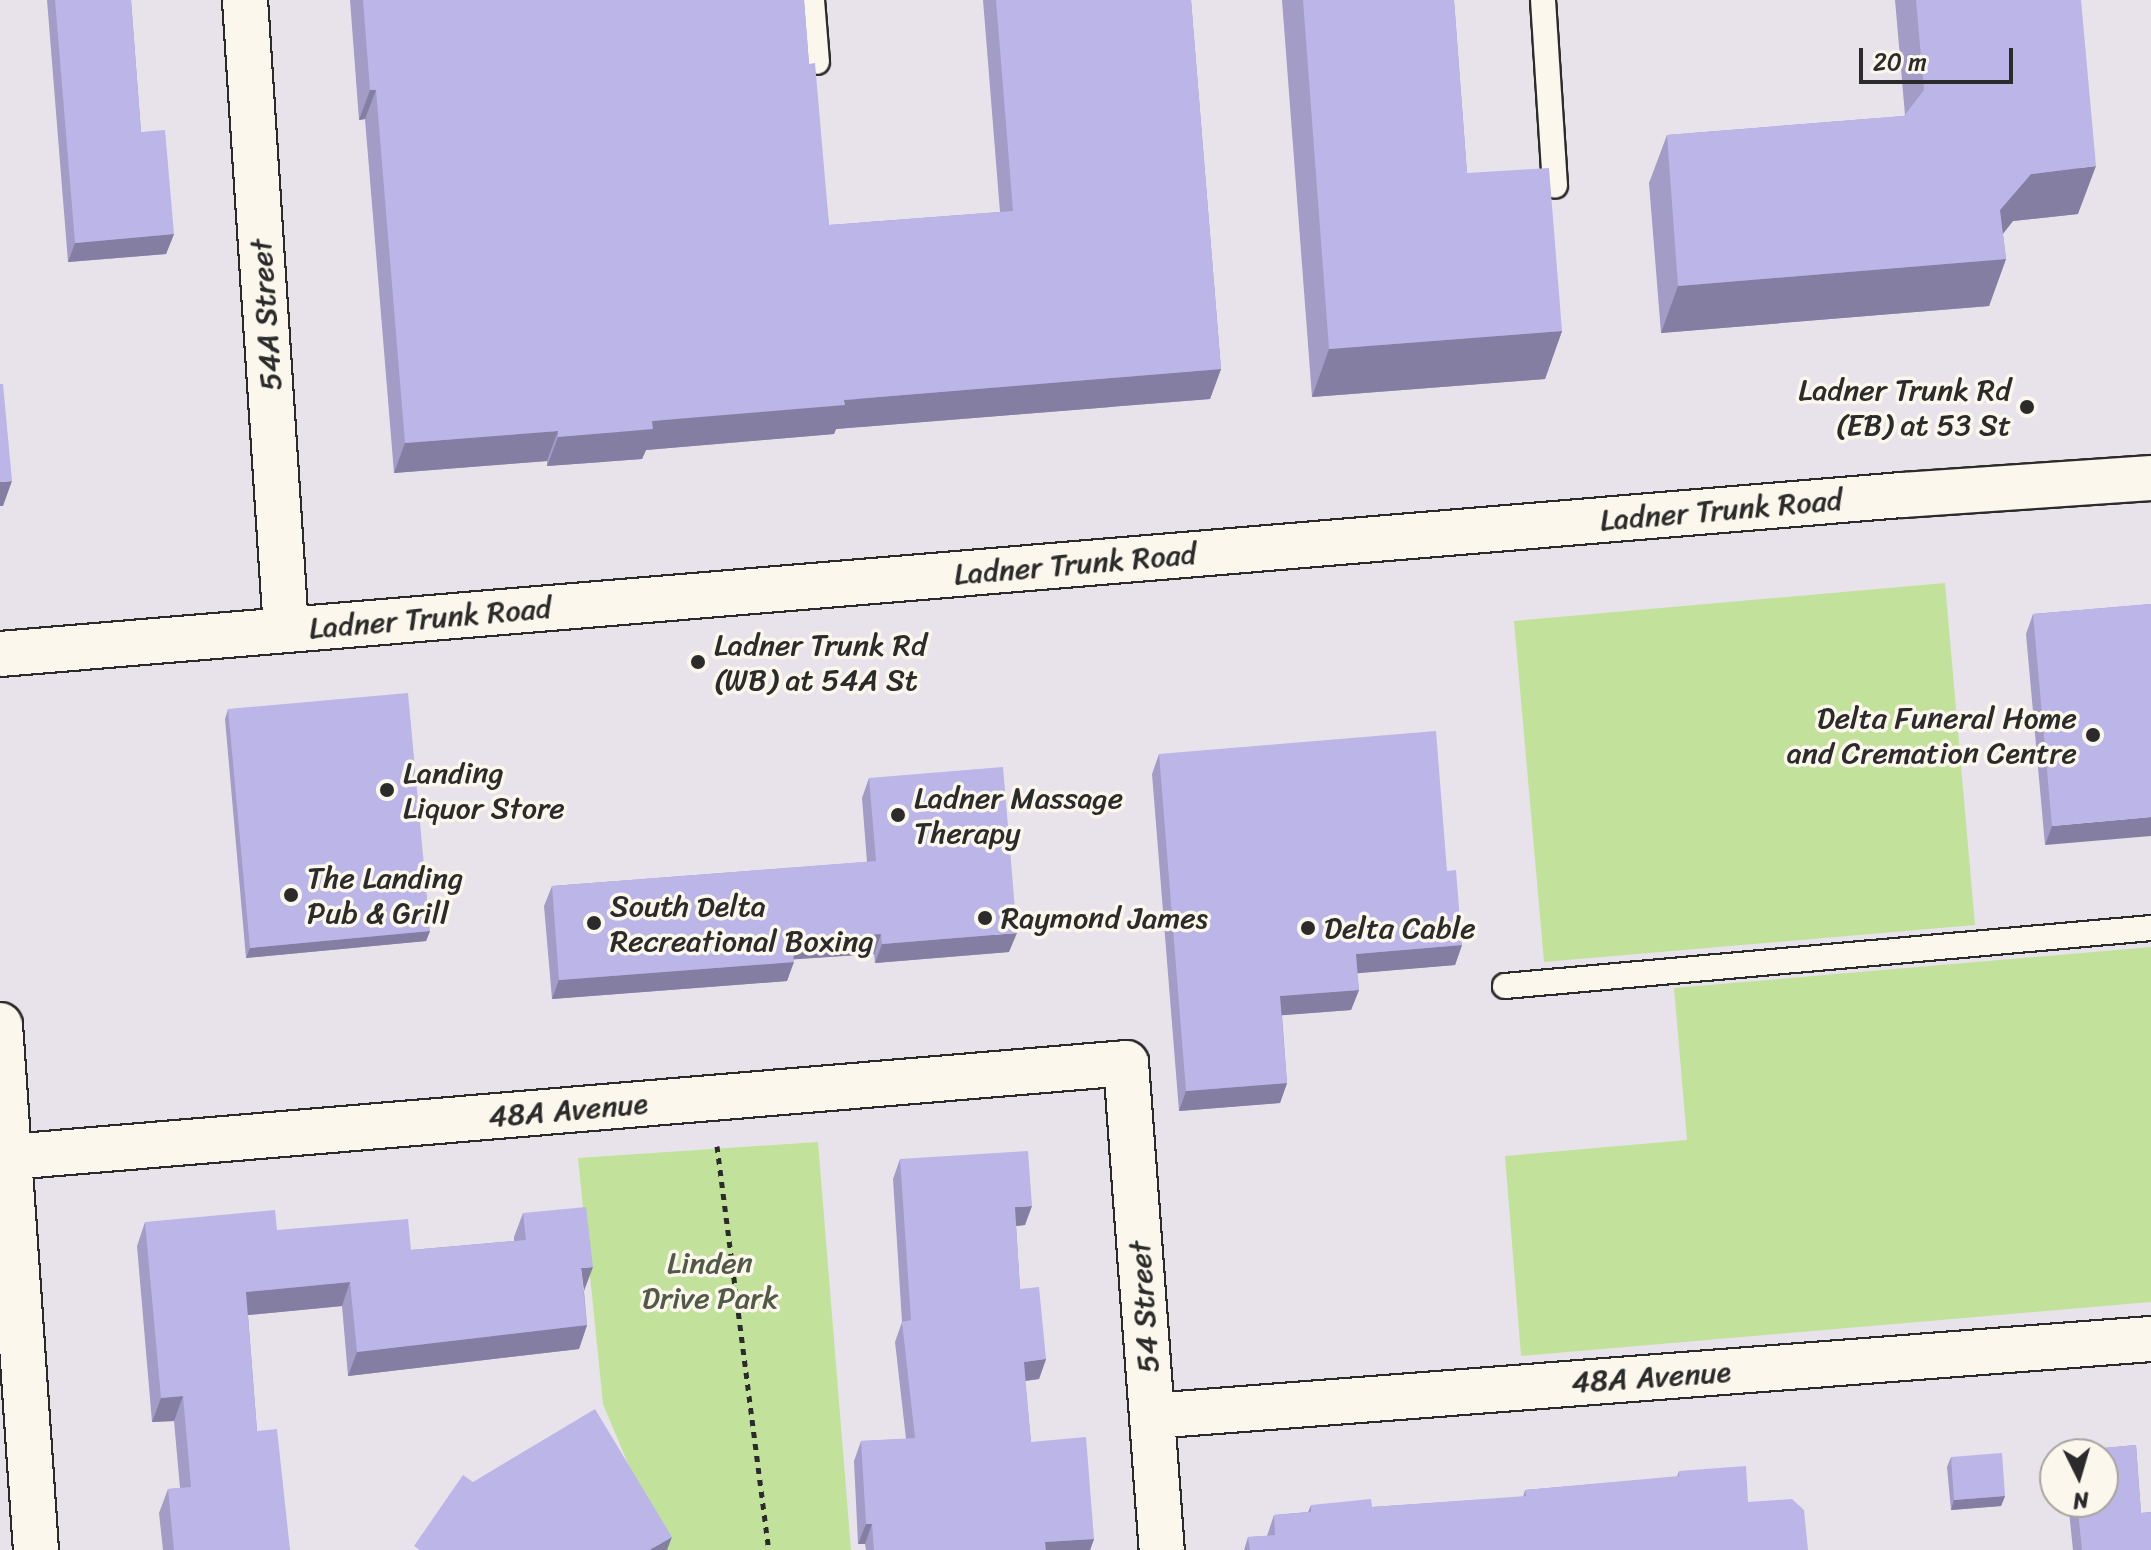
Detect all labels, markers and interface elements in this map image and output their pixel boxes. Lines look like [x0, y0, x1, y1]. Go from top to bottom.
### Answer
scale bar [1863, 32, 2017, 82]
text: 20 m [1873, 41, 1927, 83]
street label: 54A Street [243, 238, 289, 392]
place label: Ladner Trunk Rd (EB) at 53 St [1798, 372, 2011, 442]
marker: Ladner Trunk Rd (EB) at 53 St [2018, 398, 2036, 416]
street label: Ladner Trunk Road [1598, 481, 1844, 539]
street label: Ladner Trunk Road [952, 535, 1198, 593]
street label: Ladner Trunk Road [307, 589, 553, 647]
place label: Ladner Trunk Rd (WB) at 54A St [714, 627, 927, 698]
marker: Ladner Trunk Rd (WB) at 54A St [689, 653, 707, 671]
place label: Delta Funeral Home and Cremation Centre [1787, 700, 2077, 770]
marker: Delta Funeral Home and Cremation Centre [2084, 726, 2102, 744]
place label: Landing Liquor Store [403, 755, 566, 826]
place label: Ladner Massage Therapy [914, 780, 1122, 850]
marker: Landing Liquor Store [378, 781, 396, 799]
marker: Ladner Massage Therapy [889, 806, 907, 824]
place label: The Landing Pub & Grill [307, 860, 463, 930]
marker: The Landing Pub & Grill [282, 886, 300, 904]
place label: South Delta Recreational Boxing [610, 888, 874, 958]
place label: Raymond James [1001, 900, 1209, 936]
marker: Raymond James [976, 909, 994, 927]
place label: Delta Cable [1324, 910, 1476, 946]
marker: South Delta Recreational Boxing [585, 914, 603, 932]
marker: Delta Cable [1299, 919, 1317, 937]
street label: 48A Avenue [487, 1085, 649, 1135]
street label: 54 Street [1121, 1240, 1167, 1374]
park label: Linden Drive Park [641, 1245, 779, 1316]
street label: 48A Avenue [1570, 1353, 1732, 1401]
north arrow [2039, 1438, 2119, 1518]
text: N [2072, 1480, 2090, 1521]

